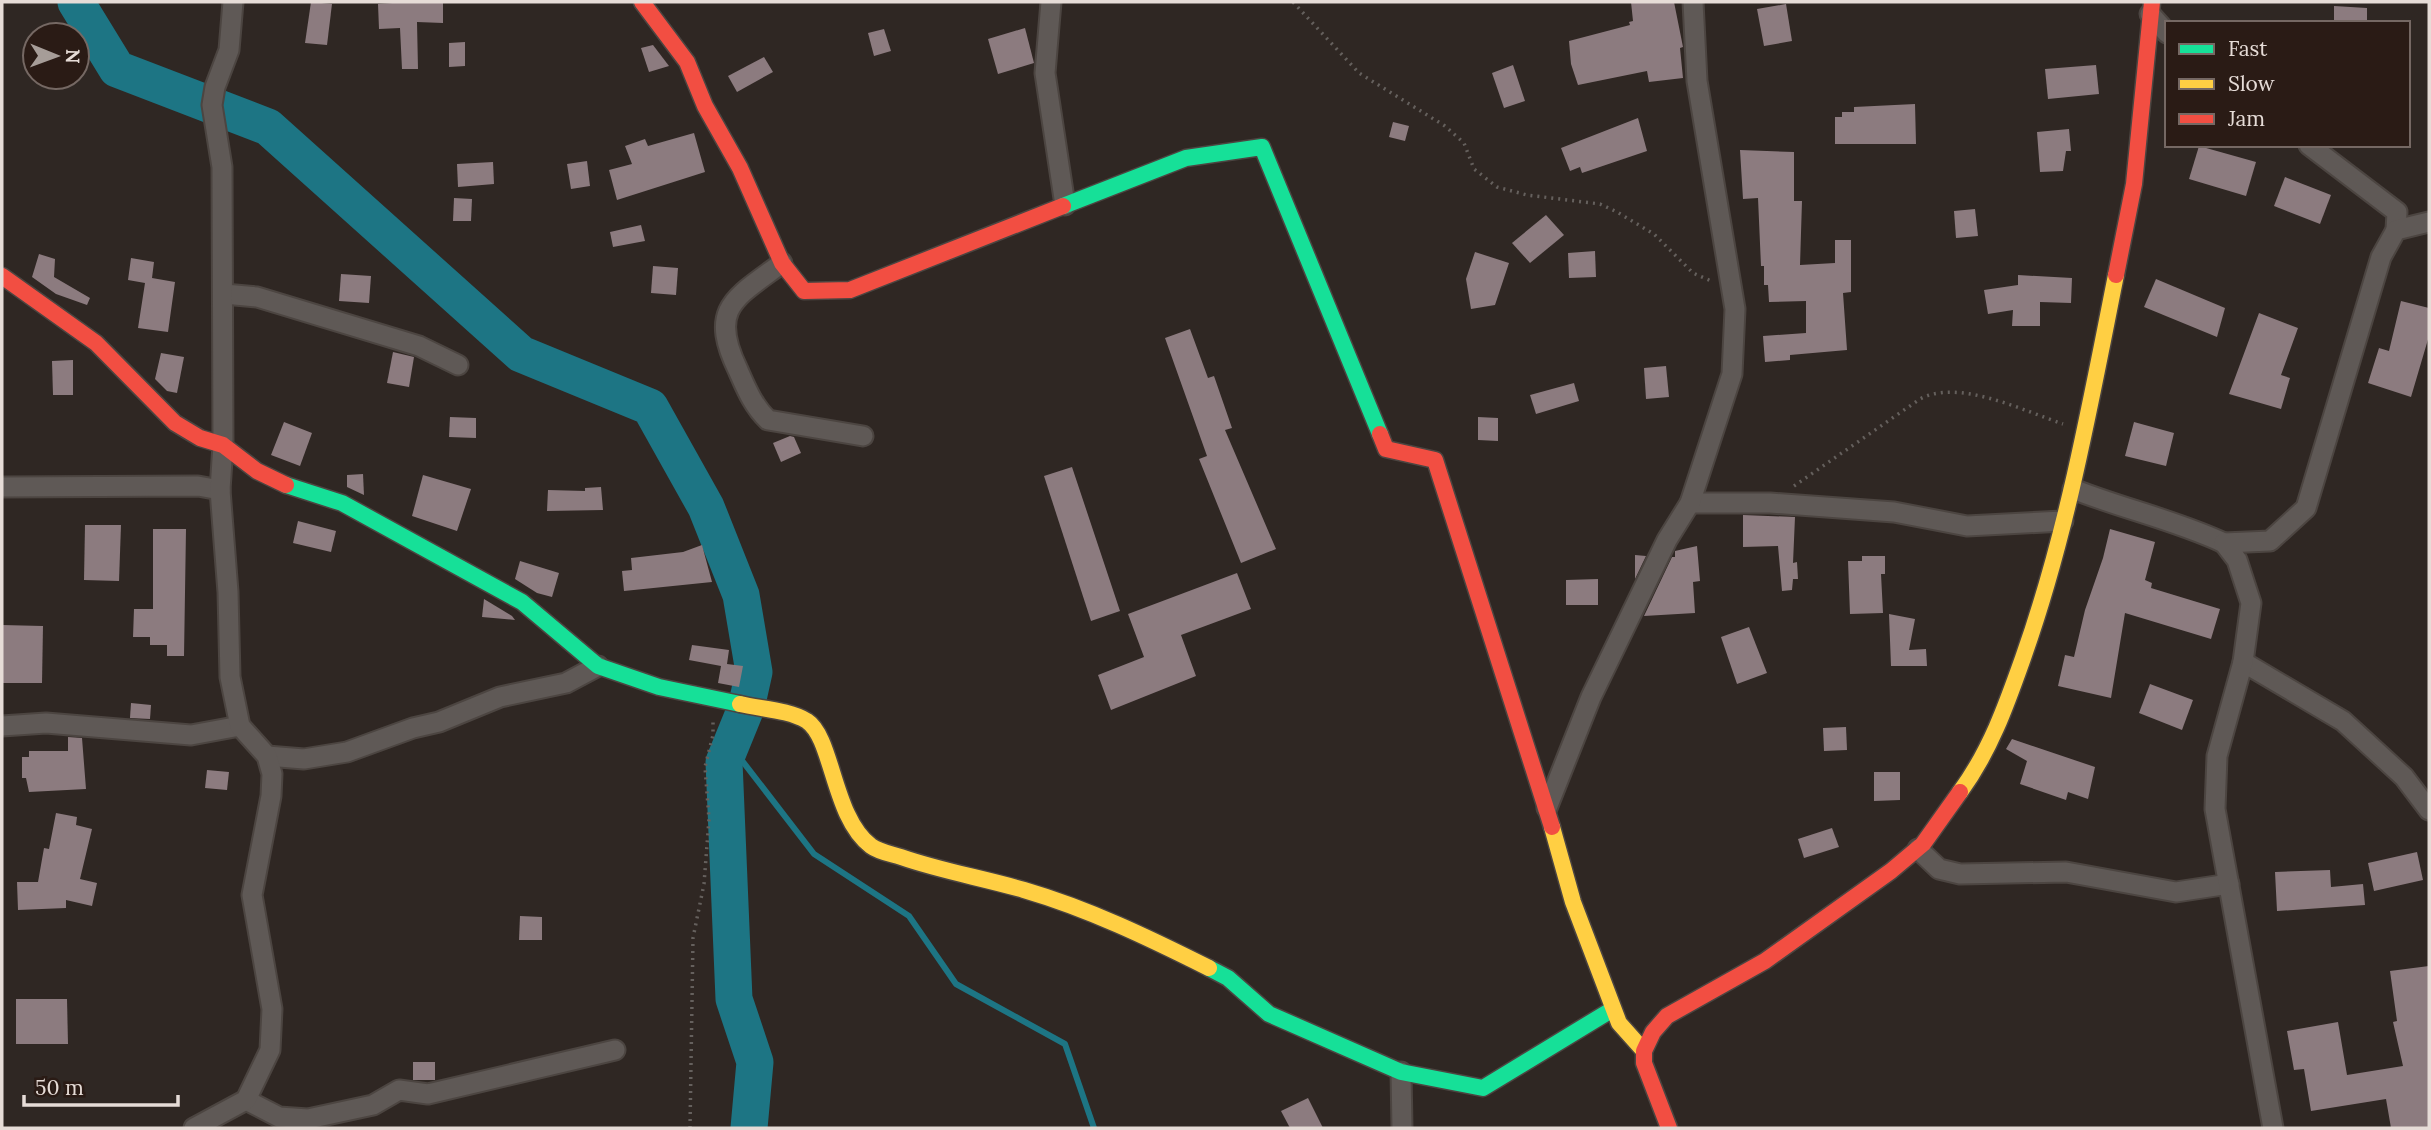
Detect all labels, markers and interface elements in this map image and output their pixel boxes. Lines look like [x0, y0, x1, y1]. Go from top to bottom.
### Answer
north arrow [21, 21, 91, 91]
legend [2165, 21, 2410, 147]
text: Fast [2228, 35, 2268, 62]
text: N [61, 49, 85, 64]
text: Slow [2228, 70, 2275, 97]
text: Jam [2227, 105, 2265, 132]
scale bar [24, 1064, 178, 1108]
text: 50 m [35, 1074, 84, 1101]

